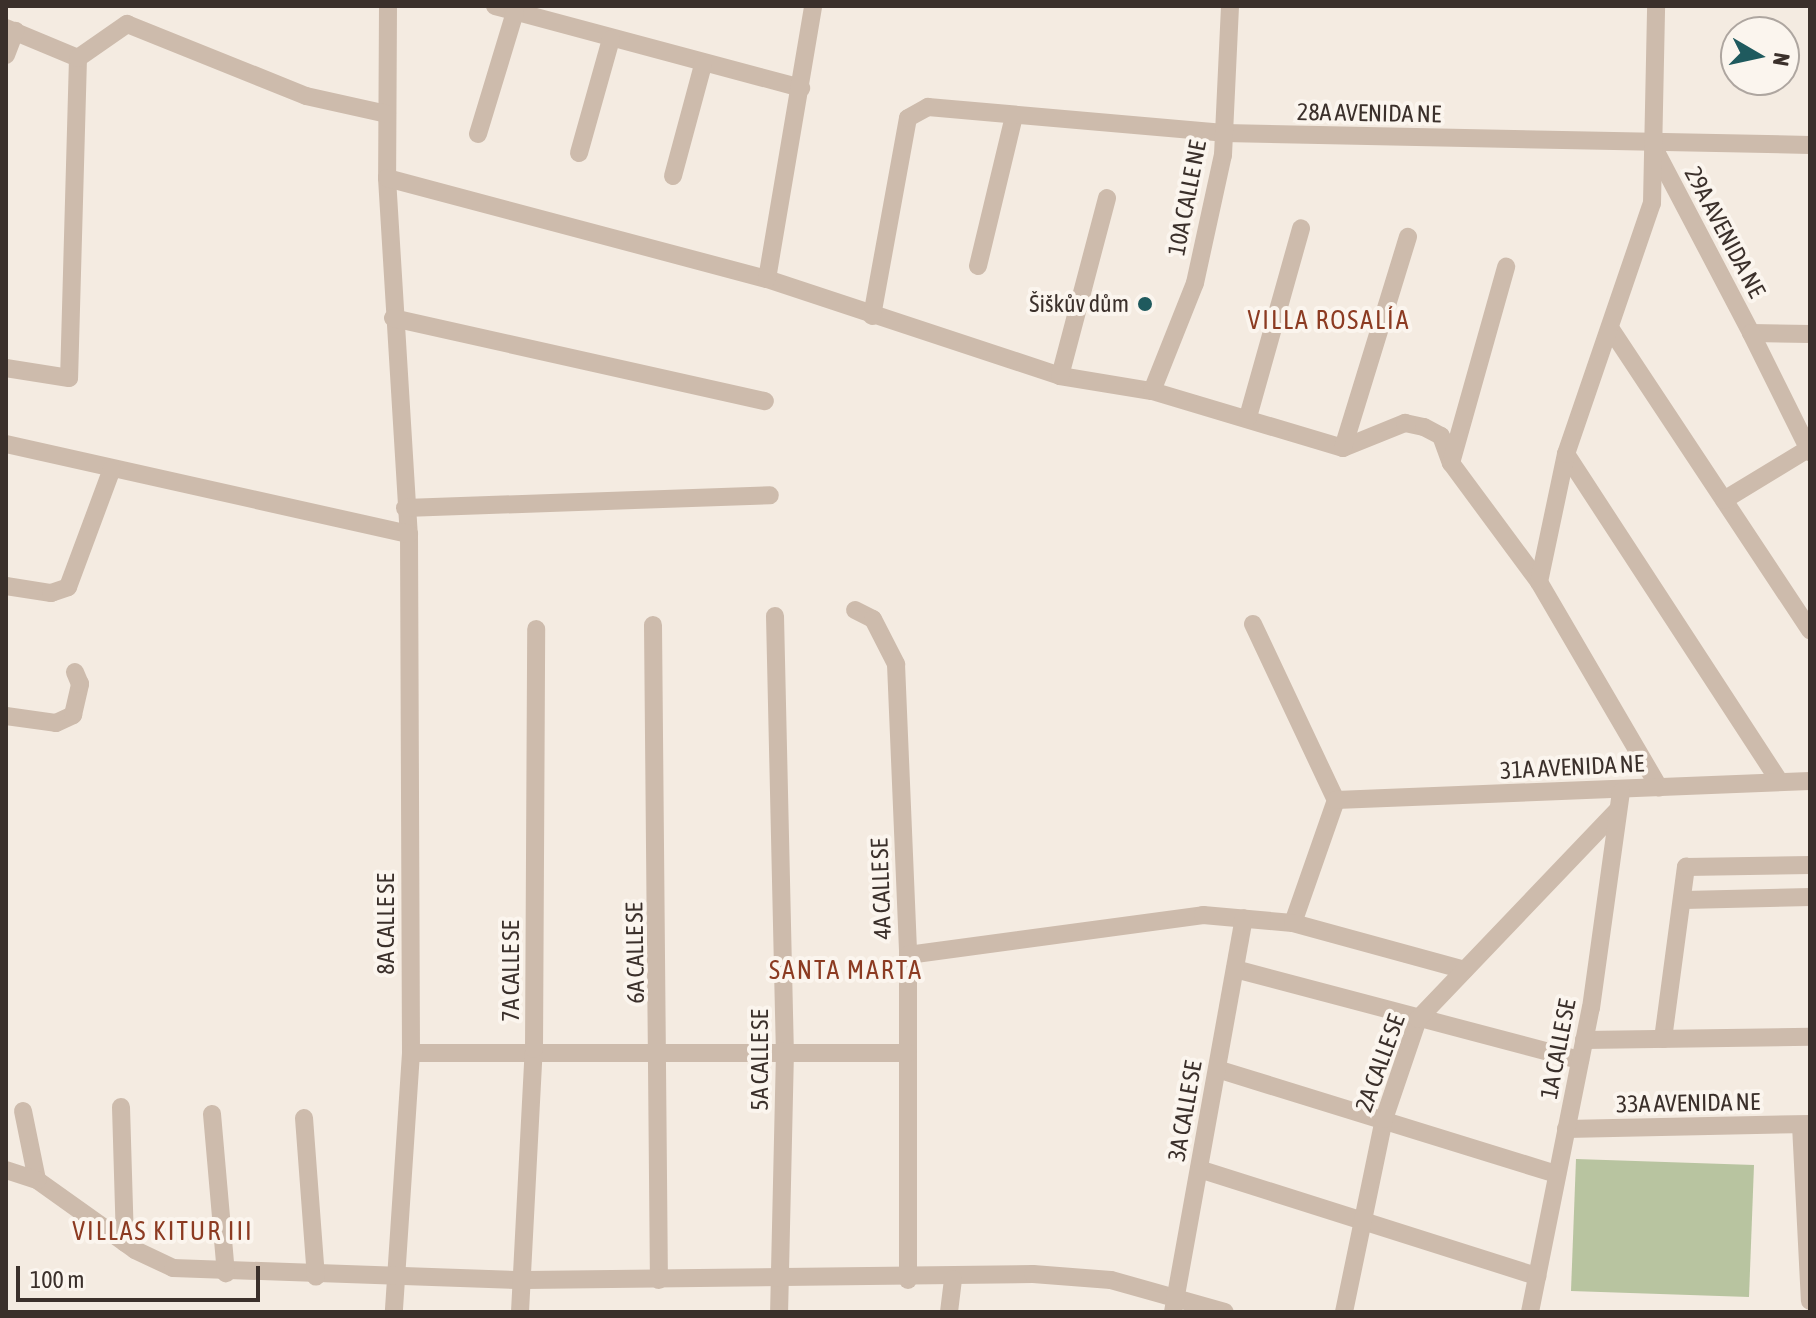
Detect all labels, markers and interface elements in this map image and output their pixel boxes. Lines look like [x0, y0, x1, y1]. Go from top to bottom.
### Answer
north arrow [1720, 16, 1800, 96]
text: N [1768, 51, 1796, 68]
street label: 28A AVENIDA NE [1297, 97, 1441, 129]
street label: 10A CALLE NE [1162, 138, 1212, 258]
street label: 29A AVENIDA NE [1678, 162, 1772, 302]
place label: Šiškův dům [1029, 290, 1129, 318]
marker: Šiškův dům [1136, 295, 1154, 313]
district label: VILLA ROSALÍA [1248, 305, 1410, 337]
street label: 31A AVENIDA NE [1499, 749, 1645, 785]
street label: 4A CALLE SE [865, 838, 897, 940]
street label: 8A CALLE SE [372, 873, 400, 975]
street label: 6A CALLE SE [620, 902, 650, 1004]
street label: 7A CALLE SE [497, 920, 525, 1022]
district label: SANTA MARTA [769, 955, 923, 987]
street label: 1A CALLE SE [1534, 997, 1582, 1101]
street label: 5A CALLE SE [746, 1009, 774, 1111]
street label: 2A CALLE SE [1349, 1010, 1411, 1116]
street label: 3A CALLE SE [1162, 1059, 1208, 1163]
street label: 33A AVENIDA NE [1616, 1087, 1760, 1119]
district label: VILLAS KITUR III [72, 1216, 254, 1248]
scale bar [20, 1250, 264, 1300]
text: 100 m [30, 1266, 84, 1293]

